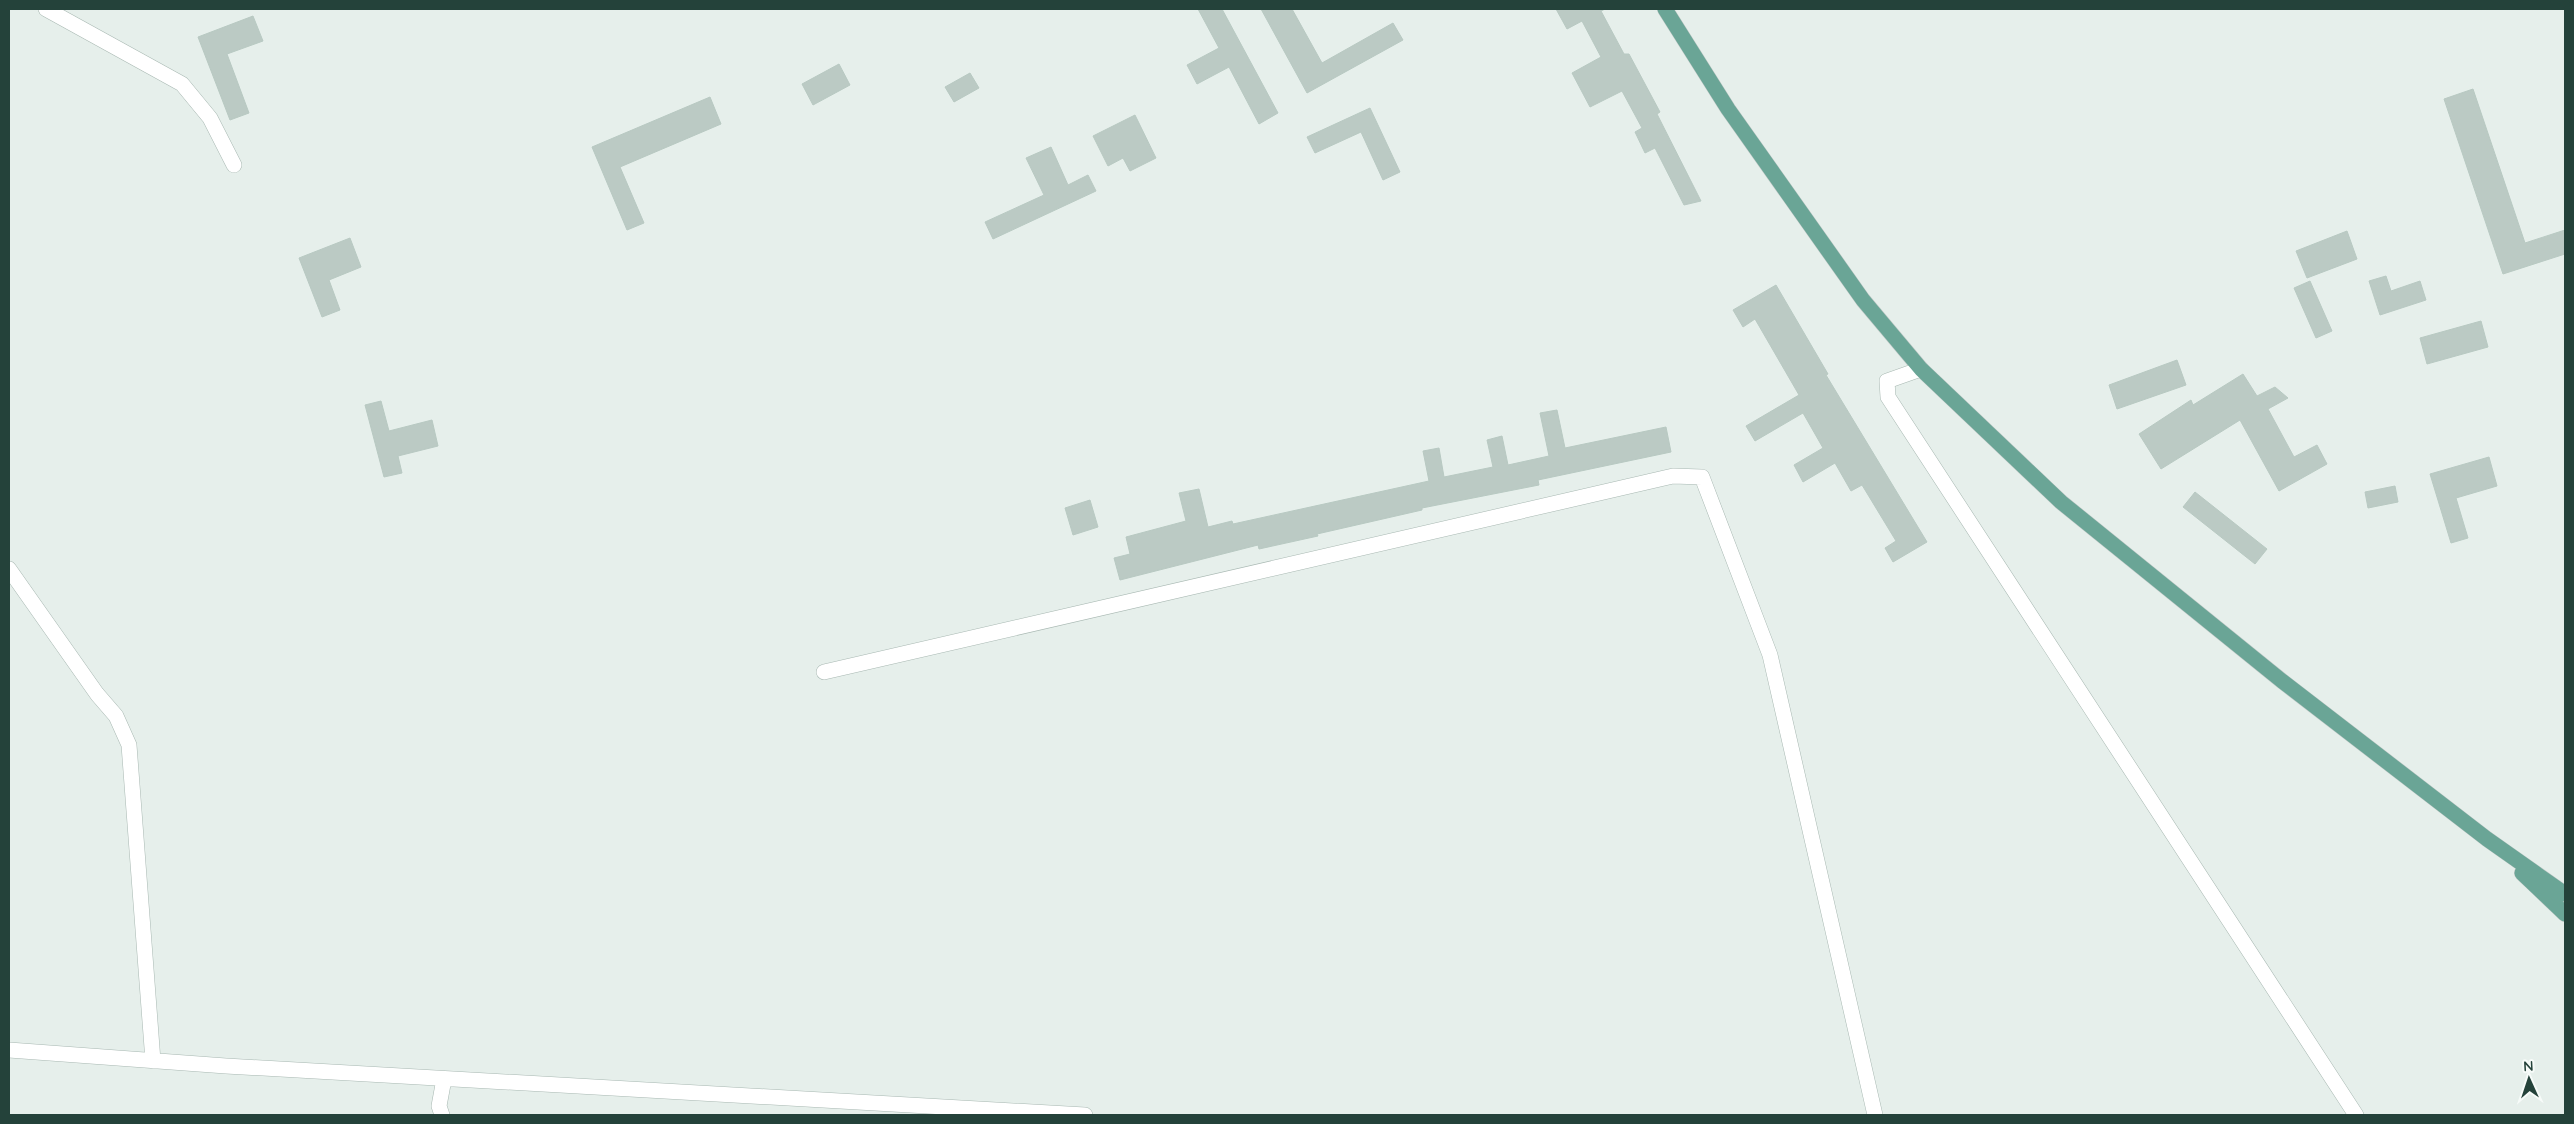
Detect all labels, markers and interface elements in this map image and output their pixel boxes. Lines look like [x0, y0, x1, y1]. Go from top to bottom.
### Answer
north arrow [2504, 1054, 2554, 1104]
text: N [2523, 1057, 2534, 1075]

